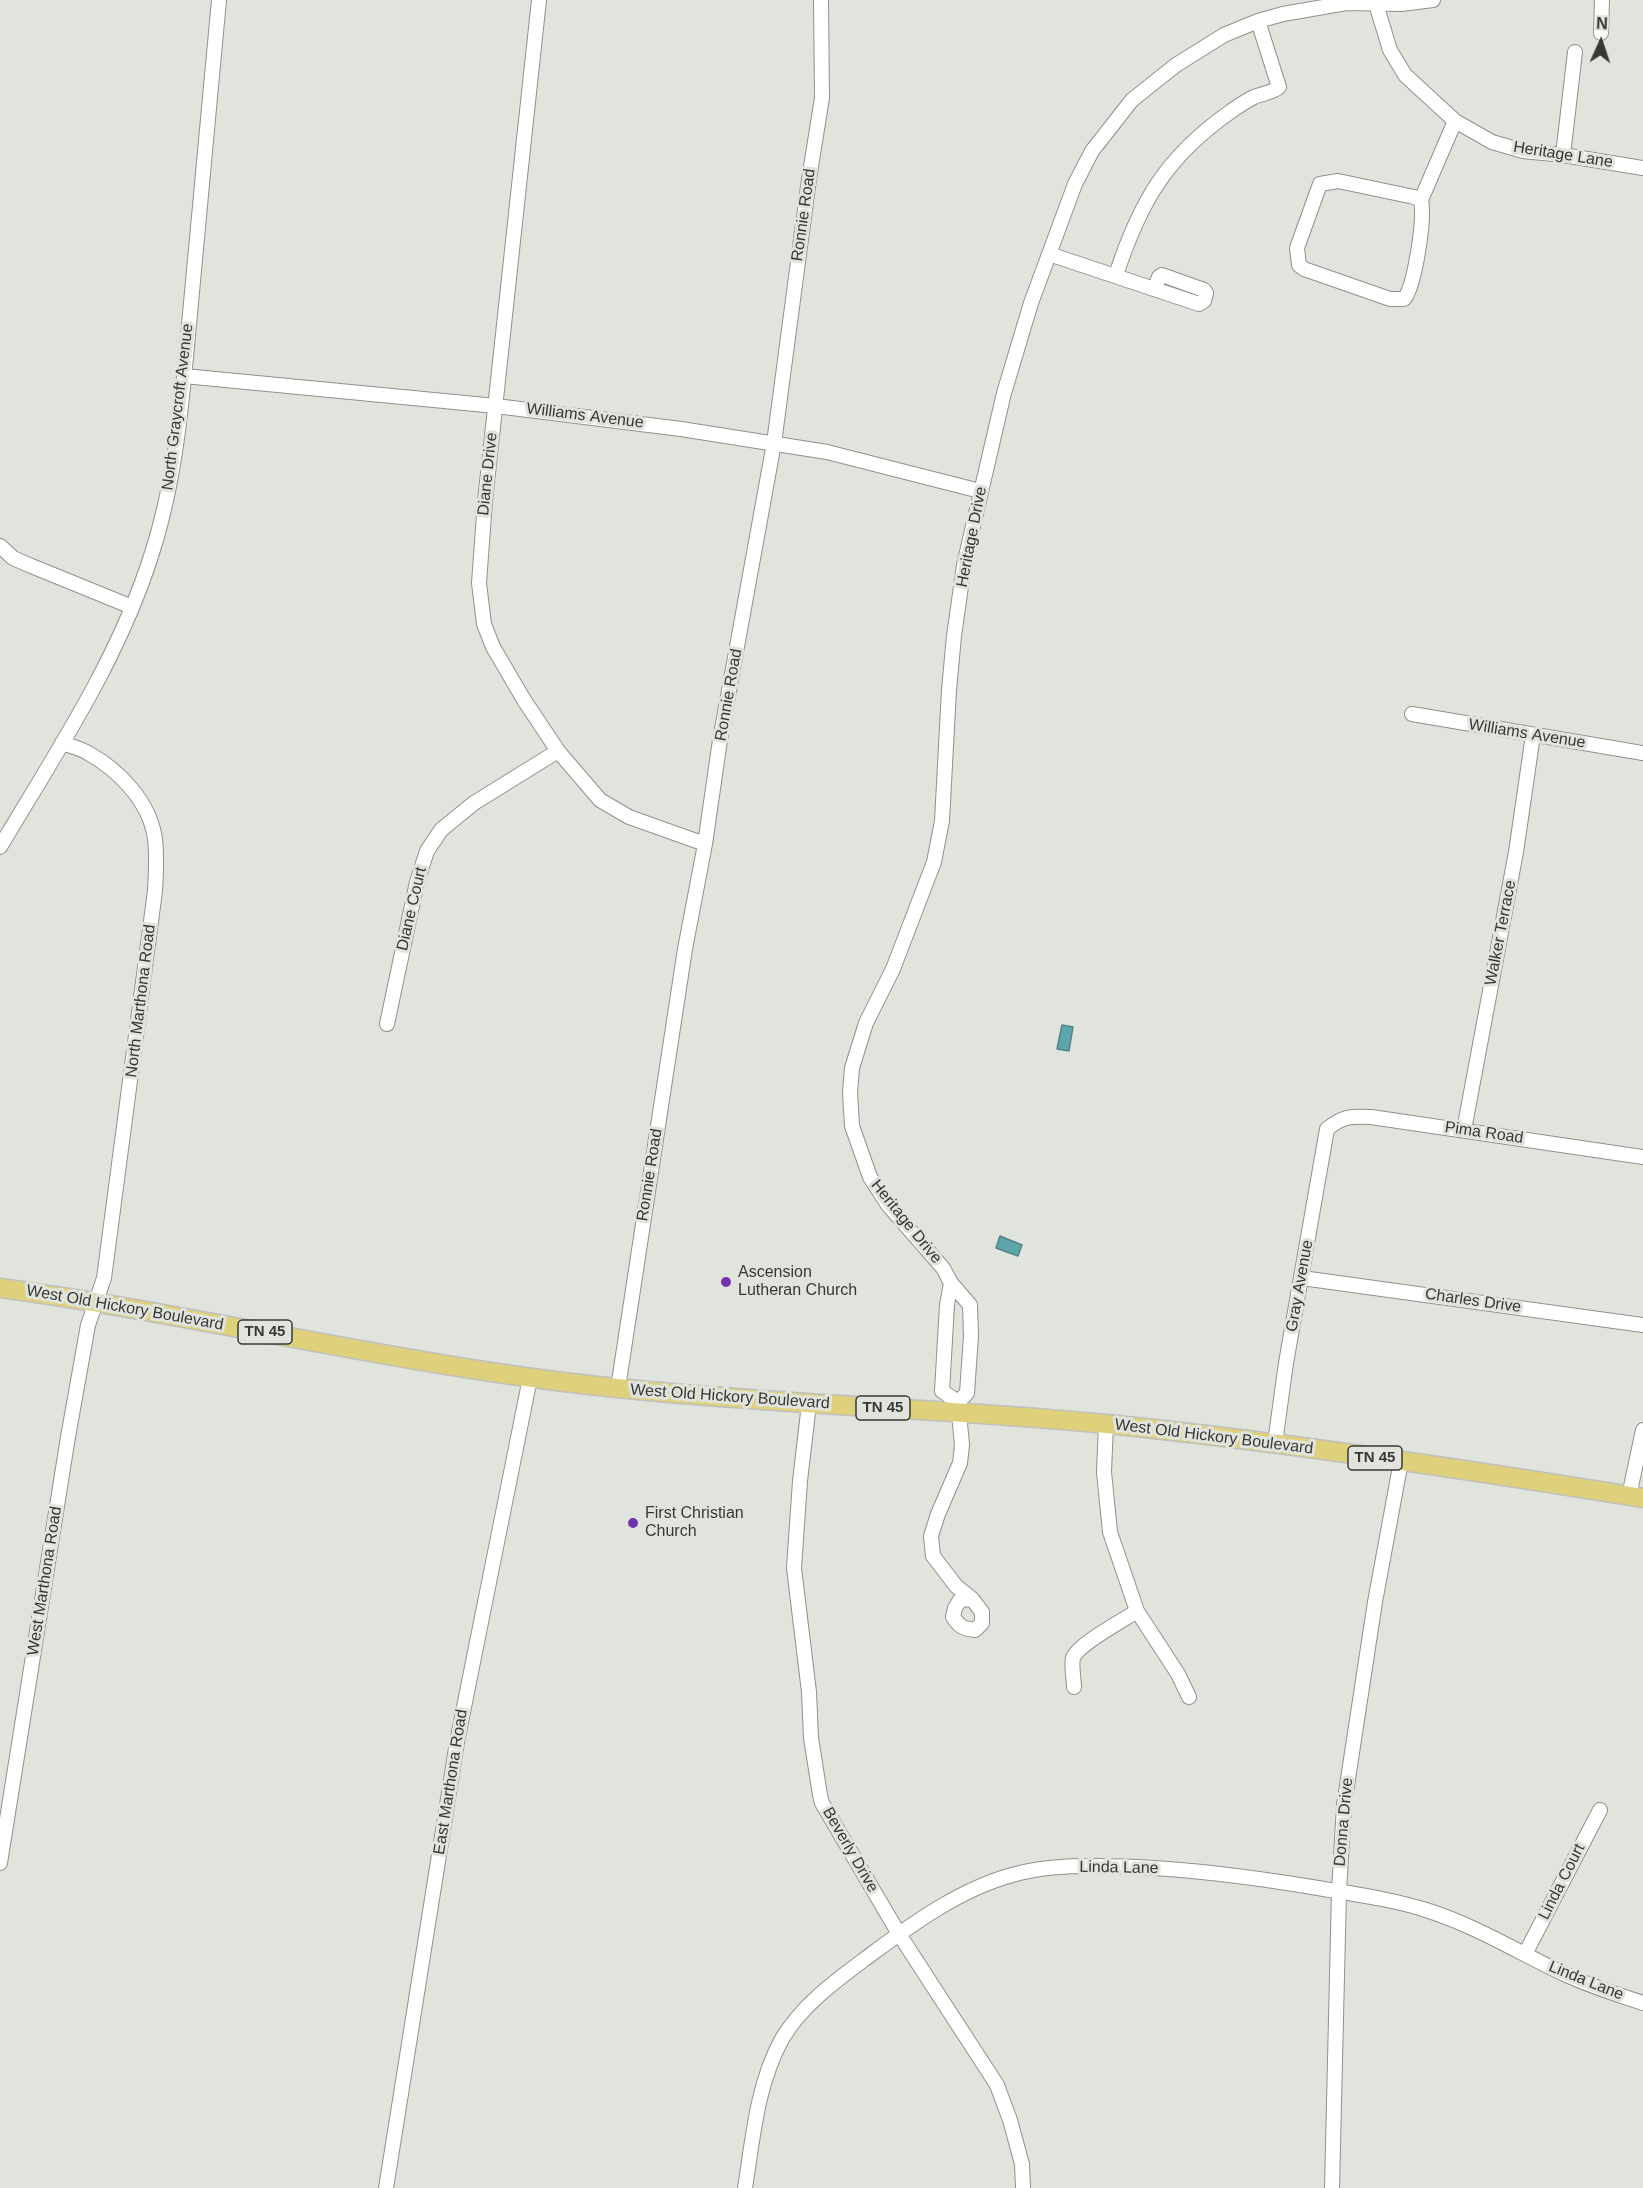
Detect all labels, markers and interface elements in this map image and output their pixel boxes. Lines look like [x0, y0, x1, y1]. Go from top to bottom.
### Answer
north arrow [1571, 12, 1631, 72]
text: N [1596, 15, 1608, 32]
street label: Heritage Lane [1512, 138, 1614, 172]
street label: Ronnie Road [788, 167, 820, 263]
street label: North Graycroft Avenue [158, 323, 198, 491]
street label: Williams Avenue [525, 399, 645, 433]
street label: Diane Drive [474, 431, 502, 517]
street label: Heritage Drive [953, 485, 991, 589]
street label: Ronnie Road [711, 647, 747, 743]
street label: Williams Avenue [1467, 715, 1587, 753]
street label: Diane Court [393, 865, 431, 953]
street label: Walker Terrace [1481, 879, 1521, 987]
street label: North Marthona Road [122, 923, 160, 1079]
street label: Pima Road [1443, 1118, 1525, 1148]
street label: Ronnie Road [633, 1127, 667, 1223]
street label: Heritage Drive [866, 1176, 946, 1268]
street label: Gray Avenue [1282, 1238, 1318, 1334]
place label: Ascension Lutheran Church [738, 1263, 857, 1301]
marker: Ascension Lutheran Church [719, 1275, 733, 1289]
street label: West Old Hickory Boulevard [25, 1281, 225, 1335]
street label: Charles Drive [1424, 1285, 1522, 1317]
road number: TN 45 [238, 1320, 292, 1344]
street label: West Old Hickory Boulevard [630, 1380, 830, 1414]
road number: TN 45 [856, 1396, 910, 1420]
street label: West Old Hickory Boulevard [1114, 1415, 1314, 1459]
road number: TN 45 [1348, 1446, 1402, 1470]
place label: First Christian Church [645, 1504, 744, 1542]
street label: West Marthona Road [24, 1505, 66, 1657]
marker: First Christian Church [626, 1516, 640, 1530]
street label: East Marthona Road [430, 1708, 472, 1856]
street label: Donna Drive [1331, 1777, 1357, 1867]
street label: Beverly Drive [818, 1804, 882, 1896]
street label: Linda Court [1535, 1841, 1589, 1923]
street label: Linda Lane [1079, 1858, 1159, 1878]
street label: Linda Lane [1546, 1957, 1626, 2005]

